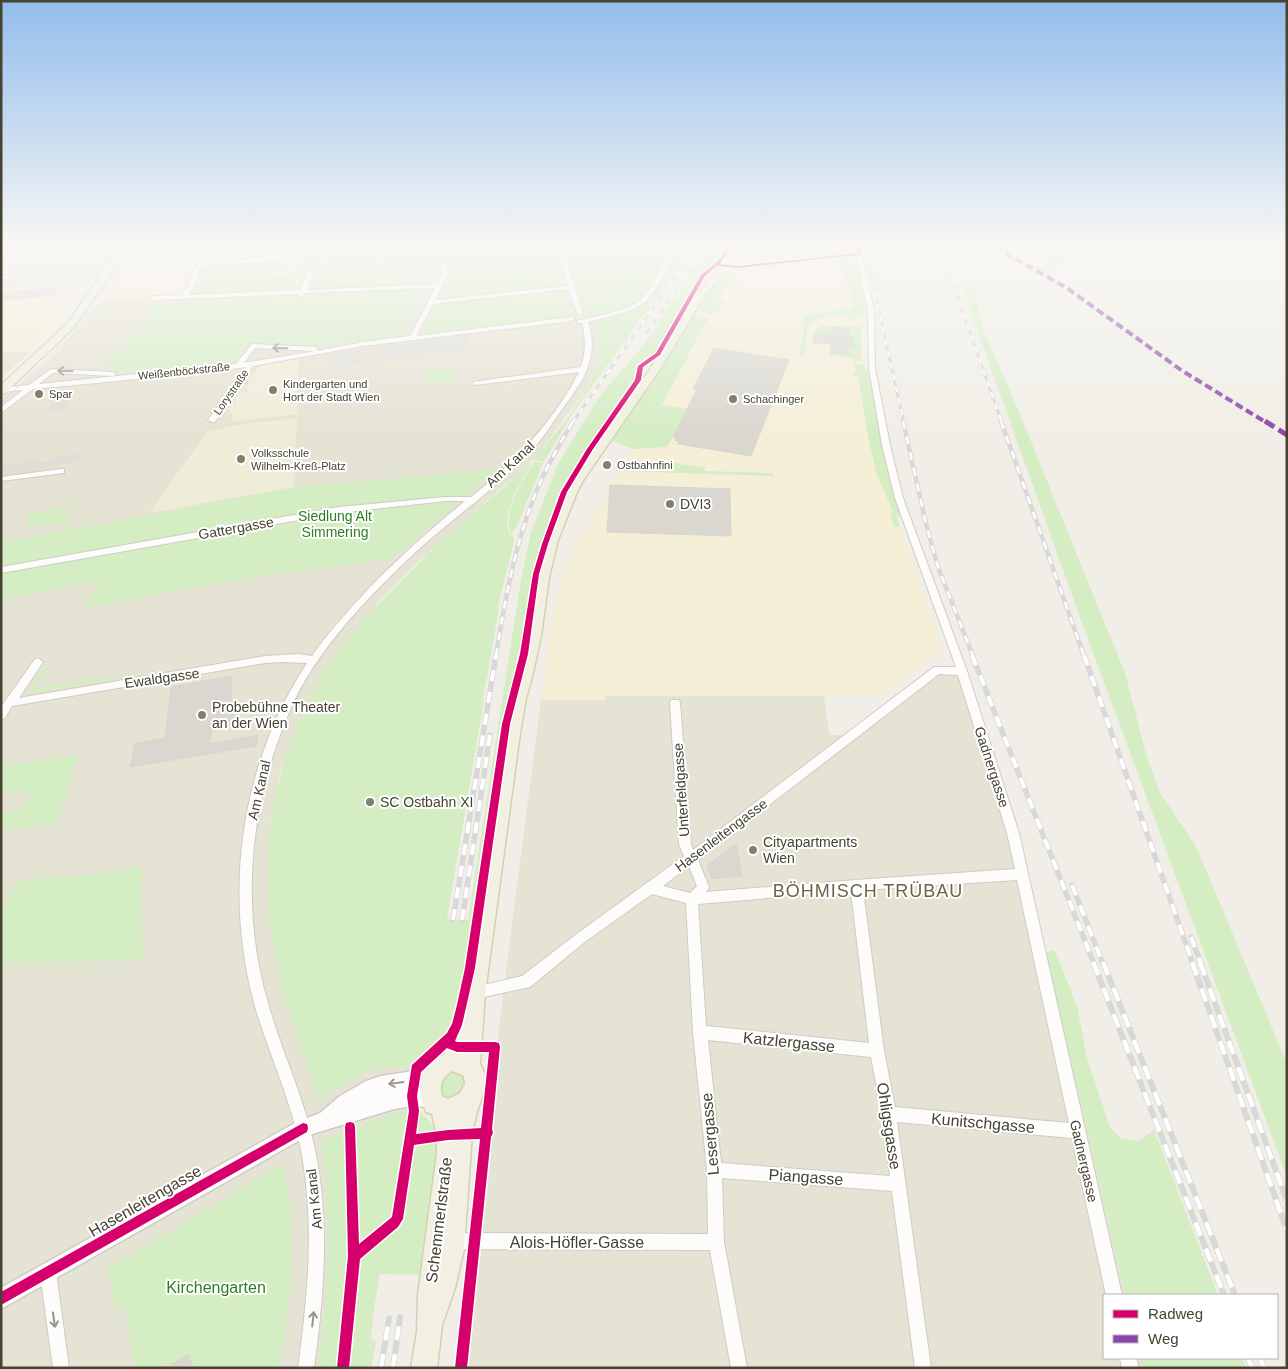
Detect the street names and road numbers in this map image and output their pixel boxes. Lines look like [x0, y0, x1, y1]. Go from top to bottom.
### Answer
street label: Weißenböckstraße [138, 360, 230, 382]
street label: Lorystraße [211, 367, 251, 417]
street label: Am Kanal [482, 437, 538, 491]
street label: Gattergasse [197, 513, 275, 543]
street label: Ewaldgasse [124, 665, 201, 691]
street label: Gadnergasse [971, 725, 1013, 810]
street label: Unterfeldgasse [670, 742, 692, 838]
street label: Am Kanal [244, 759, 274, 821]
street label: Hasenleitengasse [672, 795, 770, 875]
street label: Katzlergasse [742, 1029, 836, 1055]
street label: Ohligsgasse [874, 1081, 904, 1171]
street label: Lesergasse [698, 1092, 722, 1176]
street label: Kunitschgasse [930, 1110, 1036, 1136]
street label: Gadnergasse [1067, 1118, 1101, 1204]
street label: Schemmerlstraße [423, 1156, 455, 1284]
street label: Hasenleitengasse [86, 1162, 204, 1240]
street label: Piangasse [768, 1166, 844, 1188]
street label: Am Kanal [303, 1168, 325, 1230]
street label: Alois-Höfler-Gasse [510, 1234, 644, 1251]

